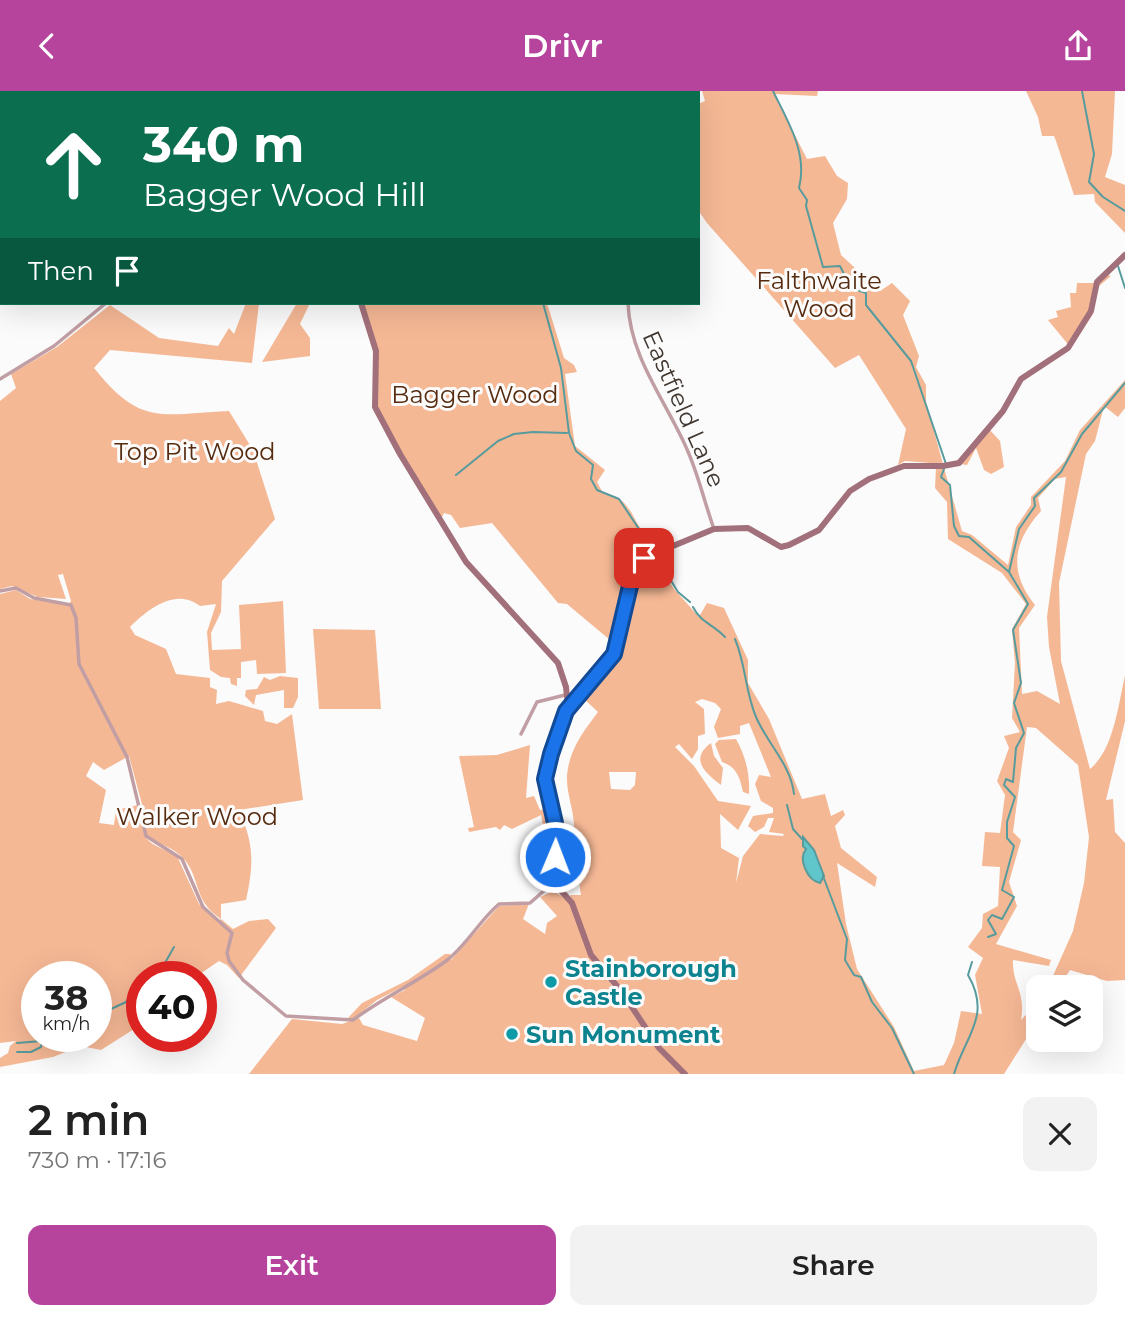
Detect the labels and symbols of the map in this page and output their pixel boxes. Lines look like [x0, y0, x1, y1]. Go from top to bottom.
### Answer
park label: Falthwaite Wood [756, 266, 882, 323]
street label: Eastfield Lane [637, 326, 731, 492]
park label: Bagger Wood [391, 380, 559, 409]
park label: Top Pit Wood [114, 437, 276, 466]
pin [614, 528, 674, 588]
park label: Walker Wood [116, 802, 278, 831]
position arrow [518, 820, 592, 894]
place label: Stainborough Castle [565, 954, 737, 1011]
speed limit sign: 40 [126, 961, 217, 1052]
marker: Stainborough Castle [543, 974, 559, 990]
place label: Sun Monument [526, 1020, 721, 1049]
marker: Sun Monument [504, 1026, 520, 1042]

